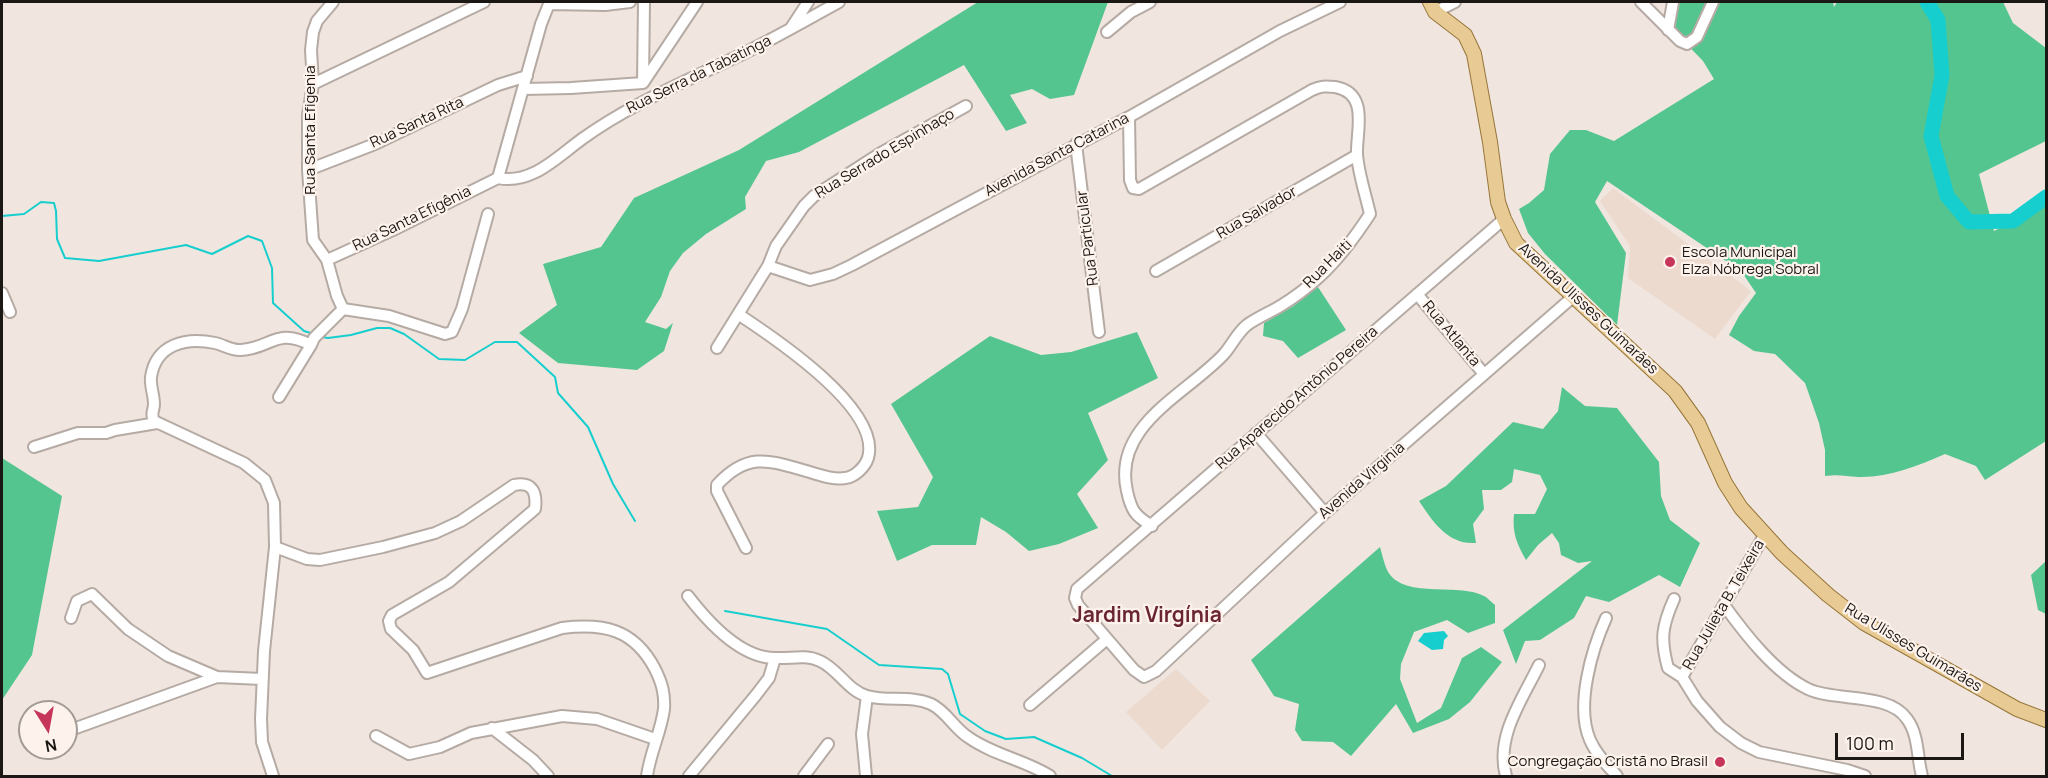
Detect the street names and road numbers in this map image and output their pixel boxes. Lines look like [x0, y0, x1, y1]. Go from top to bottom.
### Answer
street label: Rua Serra da Tabatinga [624, 32, 774, 118]
street label: Rua Santa Efigenia [302, 65, 320, 195]
street label: Rua Santa Rita [368, 94, 466, 152]
street label: Rua Serrado Espinhaço [812, 105, 958, 203]
street label: Avenida Santa Catarina [982, 109, 1132, 201]
street label: Rua Santa Efigênia [350, 183, 474, 255]
street label: Rua Salvador [1214, 183, 1300, 243]
street label: Rua Particular [1073, 189, 1103, 287]
street label: Rua Haiti [1300, 236, 1356, 292]
street label: Avenida Ulisses Guimarães [1514, 240, 1662, 378]
street label: Rua Atlanta [1418, 298, 1484, 370]
street label: Rua Aparecido Antônio Pereira [1212, 323, 1382, 473]
street label: Avenida Virginia [1315, 439, 1409, 523]
street label: Rua Julieta B. Teixeira [1679, 537, 1769, 673]
street label: Rua Ulisses Guimarães [1841, 600, 1985, 696]

